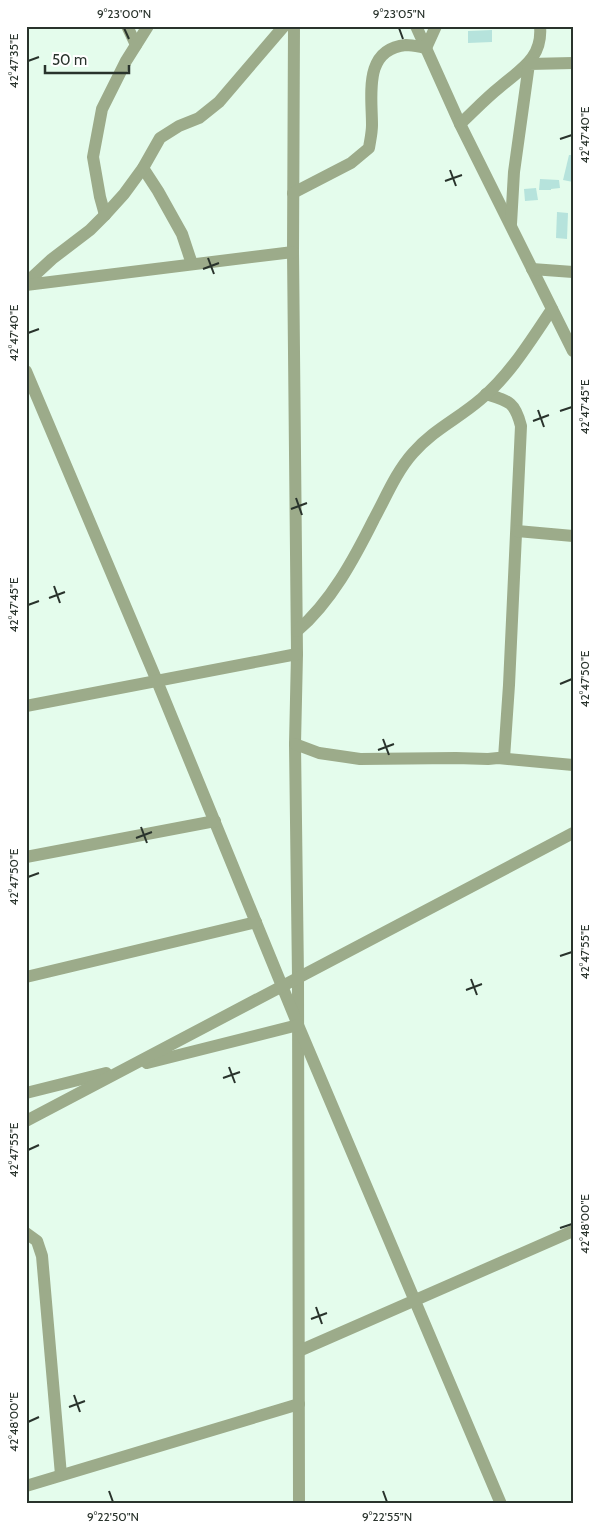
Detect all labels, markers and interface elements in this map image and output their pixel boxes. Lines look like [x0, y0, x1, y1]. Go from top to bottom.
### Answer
text: 9°23'00"N [97, 6, 151, 21]
text: 9°23'05"N [373, 6, 425, 21]
text: 42°47'35"E [6, 33, 21, 88]
scale bar [45, 42, 129, 74]
text: 50 m [52, 51, 87, 69]
text: 42°47'40"E [577, 106, 592, 164]
text: 42°47'40"E [6, 304, 21, 362]
text: 42°47'45"E [577, 379, 592, 435]
text: 42°47'45"E [6, 577, 21, 633]
text: 42°47'50"E [577, 650, 592, 707]
text: 42°47'50"E [6, 848, 21, 905]
text: 42°47'55"E [577, 924, 592, 979]
text: 42°47'55"E [6, 1122, 21, 1177]
text: 42°48'00"E [577, 1194, 592, 1254]
text: 42°48'00"E [6, 1392, 21, 1452]
text: 9°22'50"N [87, 1509, 139, 1524]
text: 9°22'55"N [362, 1509, 412, 1524]

